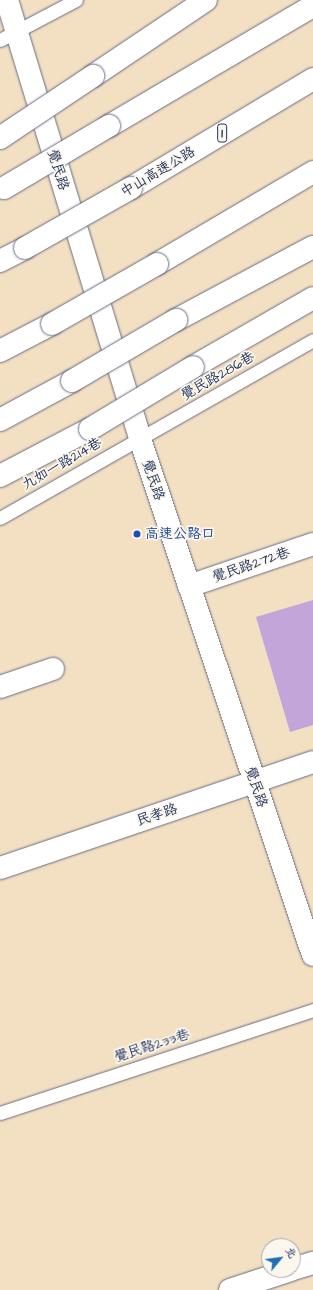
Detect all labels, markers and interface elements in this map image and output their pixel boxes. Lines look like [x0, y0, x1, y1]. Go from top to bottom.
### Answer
road number: 1 [217, 122, 227, 144]
street label: 中山高速公路 [118, 143, 198, 201]
street label: 覺民路 [44, 147, 72, 193]
street label: 覺民路286巷 [178, 348, 258, 404]
street label: 九如一路214巷 [19, 434, 105, 494]
street label: 覺民路 [138, 457, 168, 503]
place label: 高速公路口 [145, 526, 215, 542]
marker: 高速公路口 [132, 529, 142, 539]
street label: 覺民路272巷 [210, 544, 292, 586]
street label: 覺民路 [241, 764, 271, 810]
street label: 民孝路 [134, 801, 180, 829]
street label: 覺民路233巷 [112, 1026, 192, 1066]
north arrow [261, 1238, 301, 1278]
text: 北 [282, 1244, 300, 1261]

